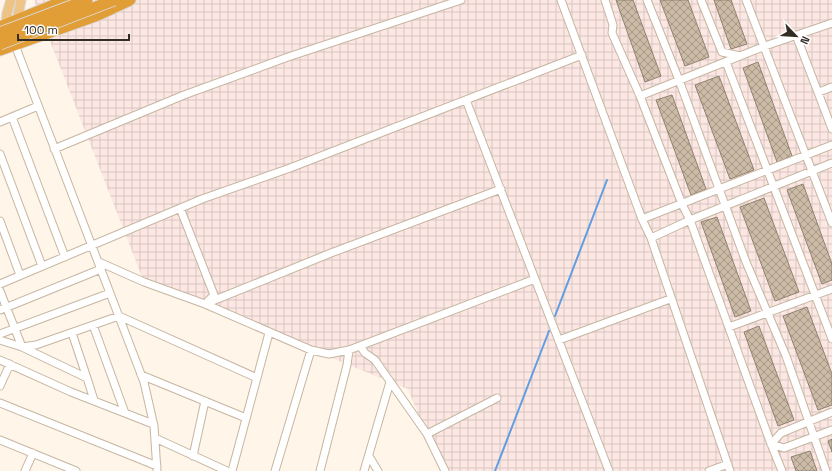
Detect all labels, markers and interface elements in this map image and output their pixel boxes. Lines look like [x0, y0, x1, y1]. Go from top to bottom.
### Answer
scale bar [18, 16, 129, 42]
north arrow [776, 16, 816, 56]
text: 100 m [24, 22, 58, 38]
text: N [797, 34, 813, 47]

